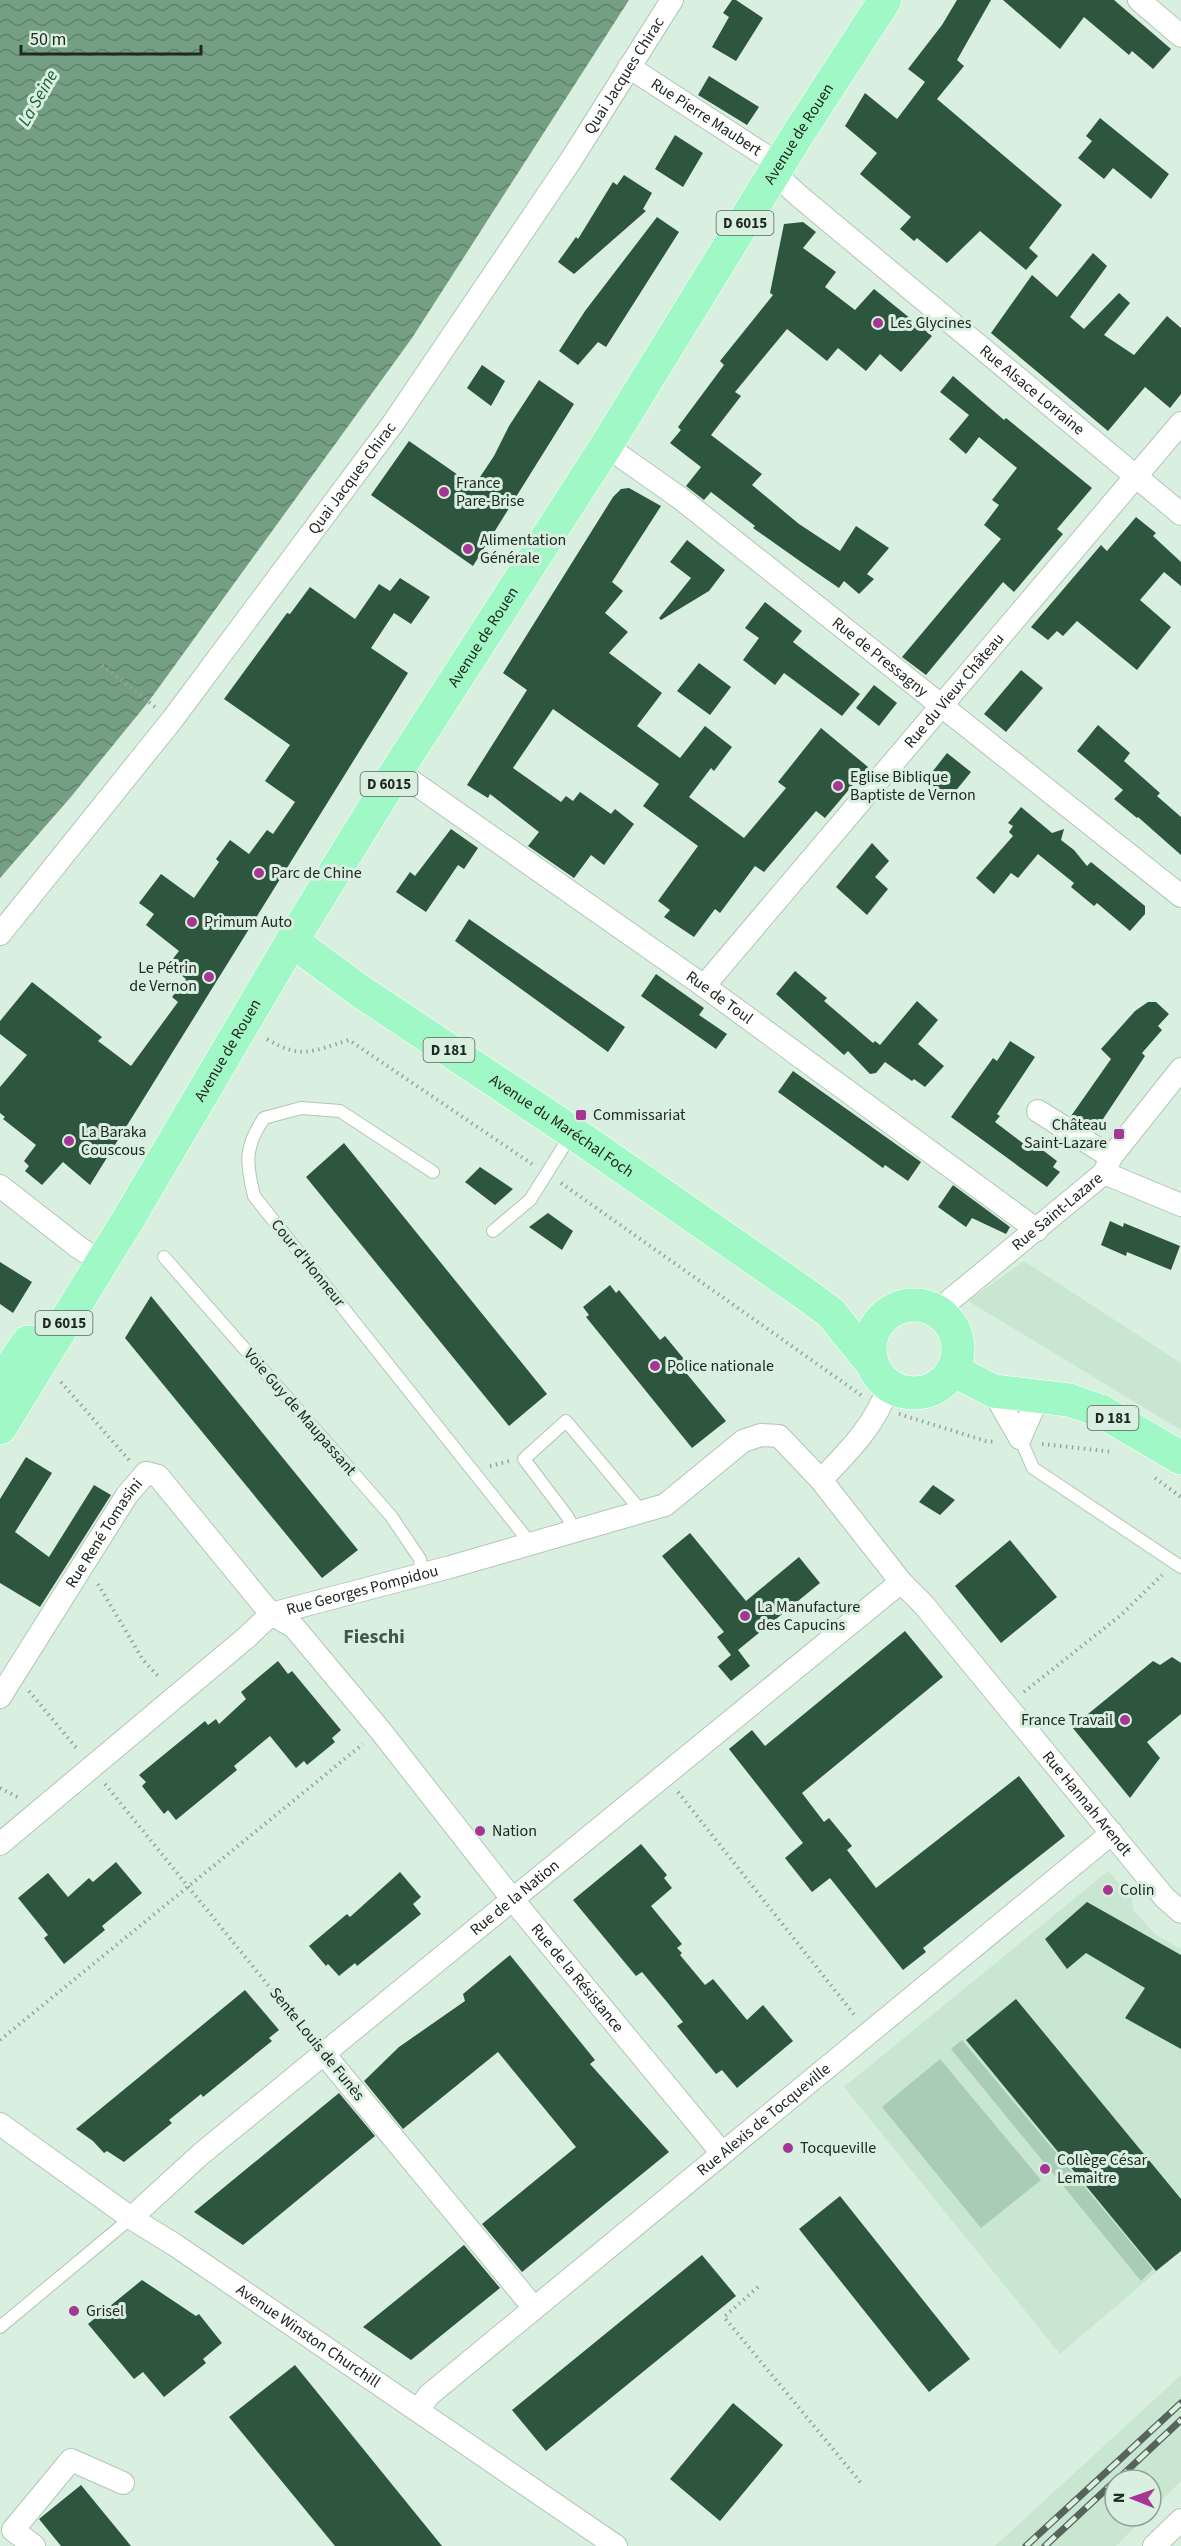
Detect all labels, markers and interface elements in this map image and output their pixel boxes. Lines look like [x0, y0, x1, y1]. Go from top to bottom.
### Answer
street label: Quai Jacques Chirac [579, 13, 670, 139]
scale bar [21, 18, 201, 56]
text: 50 m [30, 27, 66, 52]
water label: La Seine [12, 65, 64, 131]
street label: Rue Pierre Maubert [646, 73, 766, 162]
street label: Avenue de Rouen [759, 79, 839, 189]
road number: D 6015 [716, 211, 774, 235]
place label: Les Glycines [890, 312, 972, 334]
marker: Les Glycines [871, 316, 885, 330]
street label: Rue Alsace Lorraine [975, 340, 1089, 440]
street label: Quai Jacques Chirac [303, 418, 401, 539]
place label: France Pare-Brise [456, 472, 525, 512]
marker: France Pare-Brise [437, 485, 451, 499]
place label: Alimentation Générale [480, 529, 566, 569]
marker: Alimentation Générale [461, 542, 475, 556]
street label: Avenue de Rouen [443, 582, 524, 692]
street label: Rue de Pressagny [827, 612, 933, 702]
street label: Rue du Vieux Château [899, 629, 1009, 753]
place label: Eglise Biblique Baptiste de Vernon [850, 766, 976, 806]
road number: D 6015 [360, 772, 418, 796]
marker: Eglise Biblique Baptiste de Vernon [831, 779, 845, 793]
place label: Parc de Chine [271, 862, 362, 884]
marker: Parc de Chine [252, 866, 266, 880]
place label: Primum Auto [204, 911, 292, 933]
marker: Primum Auto [185, 915, 199, 929]
place label: Le Pétrin de Vernon [129, 957, 197, 997]
street label: Rue de Toul [681, 966, 757, 1029]
marker: Le Pétrin de Vernon [202, 970, 216, 984]
street label: Avenue de Rouen [189, 995, 266, 1106]
road number: D 181 [424, 1038, 474, 1062]
street label: Avenue du Maréchal Foch [485, 1069, 638, 1183]
place label: Commissariat [593, 1104, 686, 1126]
marker: Commissariat [574, 1108, 588, 1122]
place label: Château Saint-Lazare [1024, 1114, 1107, 1154]
place label: La Baraka Couscous [81, 1121, 147, 1161]
marker: Château Saint-Lazare [1112, 1127, 1126, 1141]
marker: La Baraka Couscous [62, 1134, 76, 1148]
street label: Rue Saint-Lazare [1007, 1167, 1107, 1256]
street label: Cour d'Honneur [266, 1215, 350, 1312]
road number: D 6015 [36, 1311, 92, 1335]
street label: Voie Guy de Maupassant [239, 1344, 362, 1481]
place label: Police nationale [667, 1355, 774, 1377]
marker: Police nationale [648, 1359, 662, 1373]
road number: D 181 [1088, 1406, 1138, 1430]
street label: Rue René Tomasini [60, 1474, 148, 1592]
street label: Rue Georges Pompidou [284, 1560, 441, 1620]
place label: La Manufacture des Capucins [757, 1596, 860, 1636]
marker: La Manufacture des Capucins [738, 1609, 752, 1623]
district label: Fieschi [343, 1623, 405, 1651]
place label: France Travail [1021, 1709, 1113, 1731]
marker: France Travail [1118, 1713, 1132, 1727]
street label: Rue Hannah Arendt [1037, 1746, 1137, 1861]
place label: Nation [492, 1820, 537, 1842]
marker: Nation [473, 1824, 487, 1838]
street label: Rue de la Nation [465, 1855, 564, 1941]
place label: Colin [1120, 1879, 1155, 1901]
marker: Colin [1101, 1883, 1115, 1897]
street label: Rue de la Résistance [526, 1919, 629, 2037]
street label: Sente Louis de Funès [264, 1983, 370, 2106]
street label: Rue Alexis de Tocqueville [692, 2058, 835, 2181]
place label: Tocqueville [800, 2137, 876, 2159]
marker: Tocqueville [781, 2141, 795, 2155]
place label: Collège César Lemaitre [1057, 2149, 1148, 2189]
marker: Collège César Lemaitre [1038, 2162, 1052, 2176]
street label: Avenue Winston Churchill [232, 2279, 385, 2393]
place label: Grisel [86, 2300, 124, 2322]
marker: Grisel [67, 2304, 81, 2318]
north arrow [1103, 2468, 1163, 2528]
text: N [1108, 2492, 1130, 2503]

